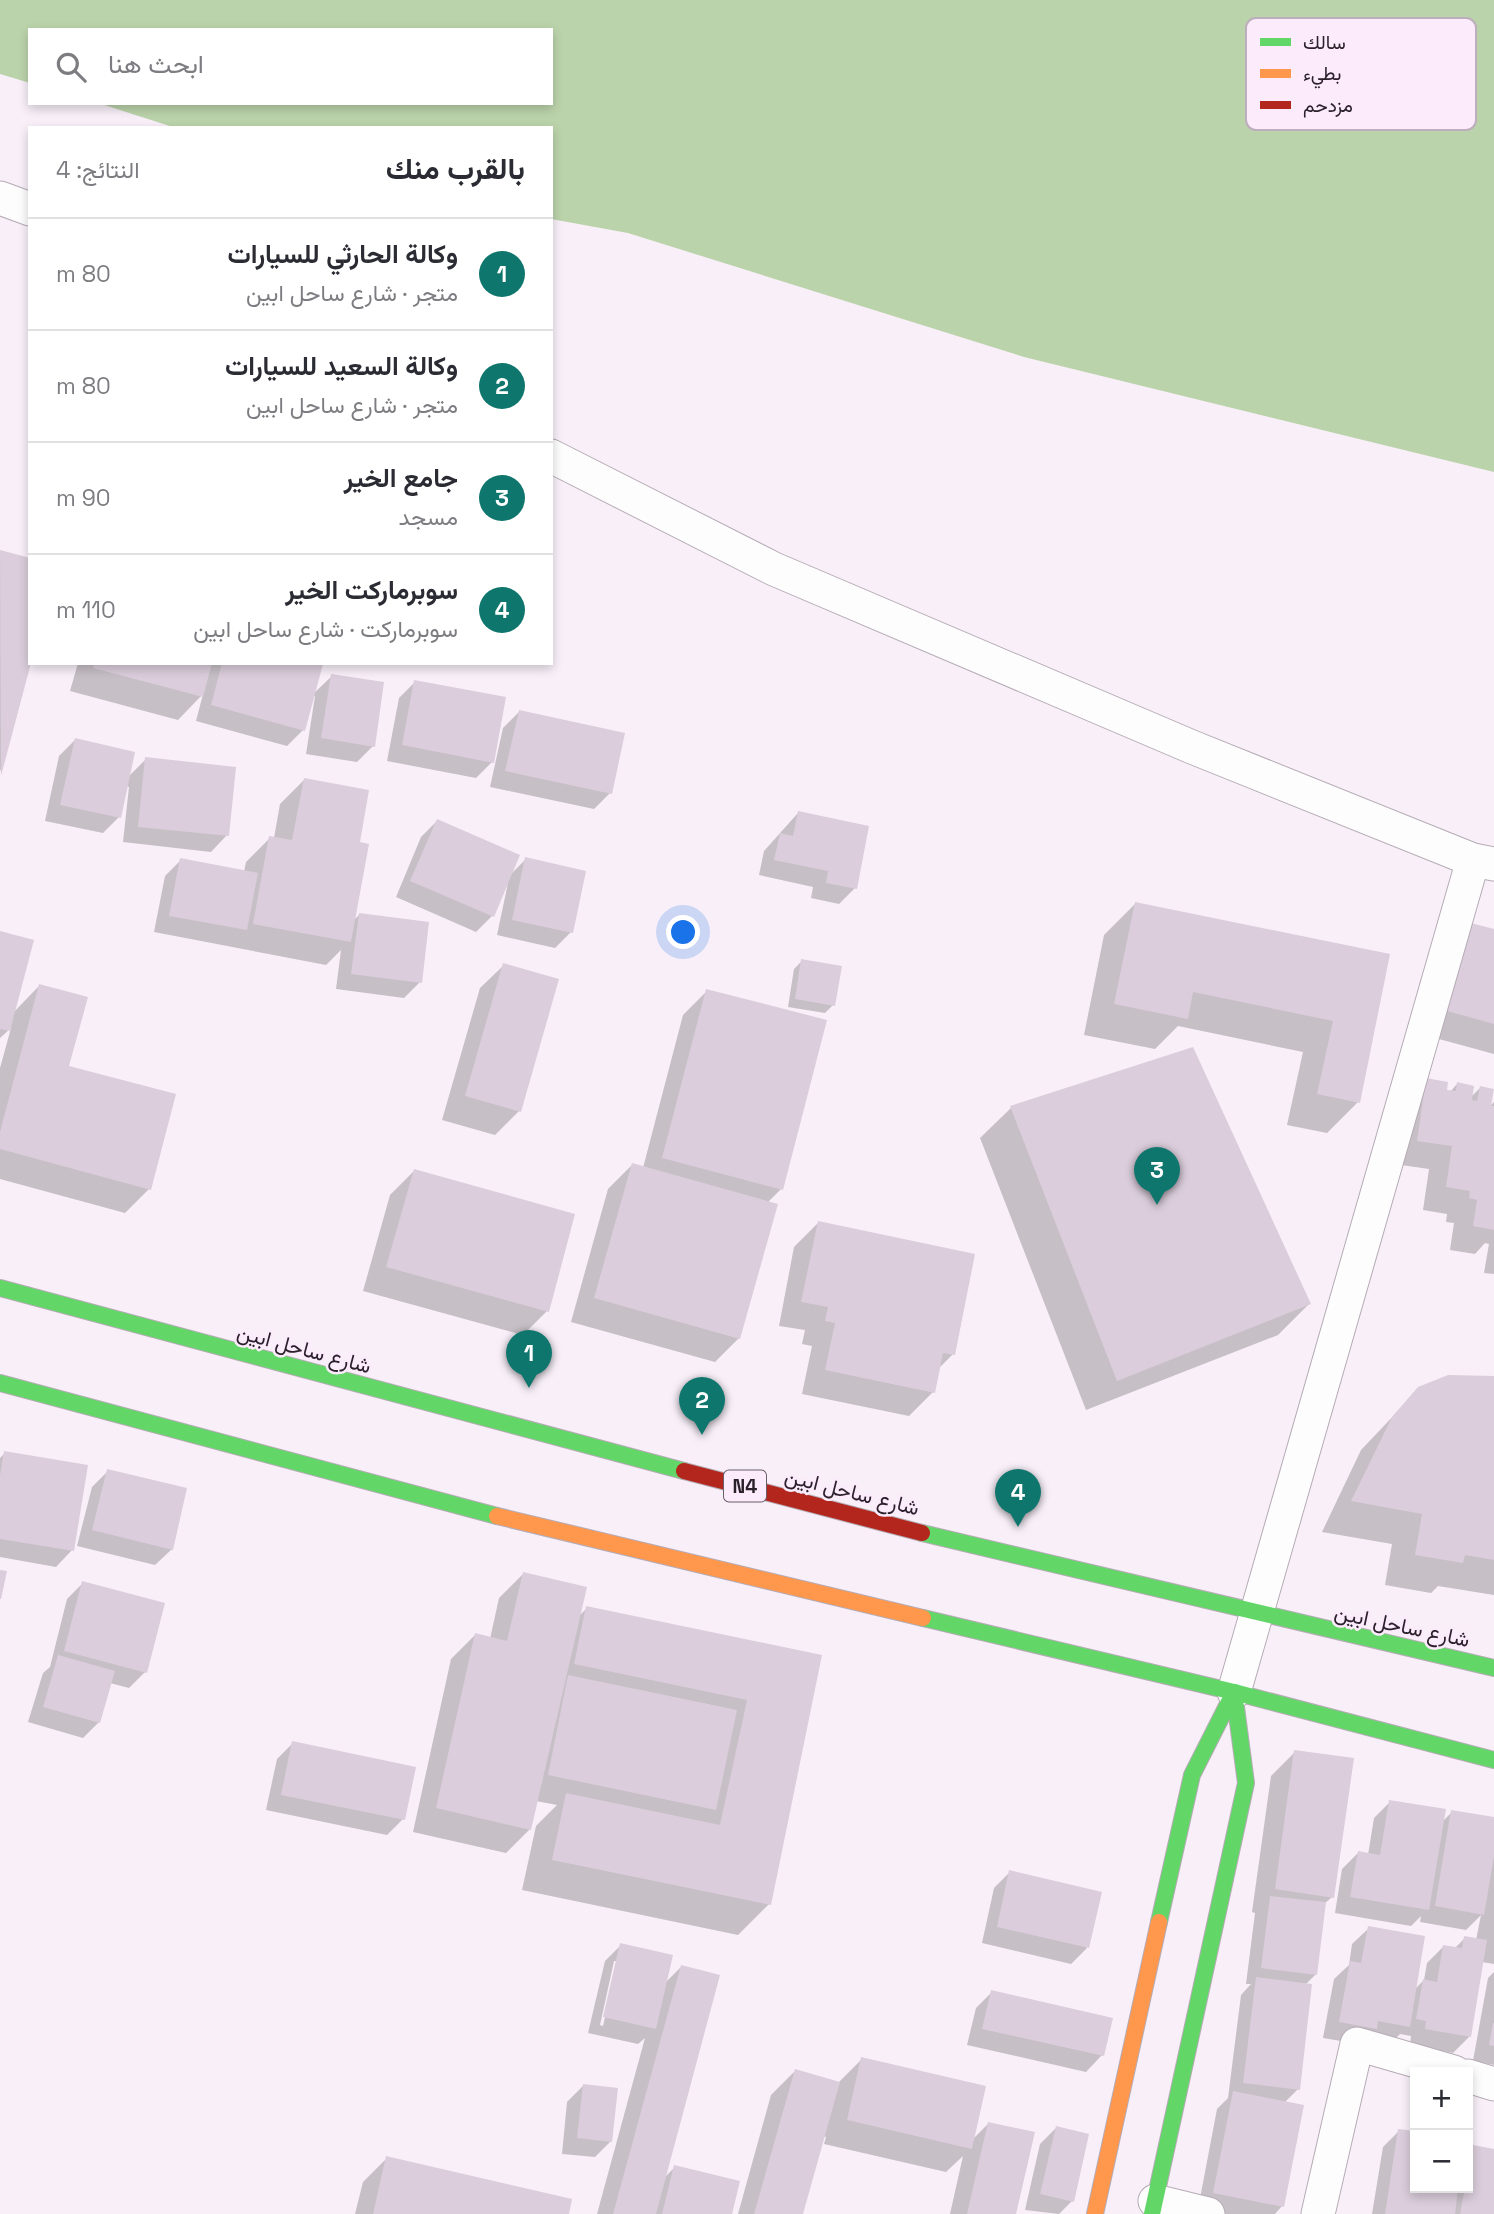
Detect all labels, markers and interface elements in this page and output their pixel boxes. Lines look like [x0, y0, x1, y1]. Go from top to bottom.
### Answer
legend [1246, 18, 1476, 130]
search box [28, 28, 553, 105]
text: سالك [1303, 30, 1346, 55]
text: ابحث هنا [108, 47, 204, 81]
icon: search [52, 48, 90, 86]
text: بطيء [1303, 61, 1341, 89]
text: مزدحم [1303, 93, 1353, 118]
text: بالقرب منك [386, 149, 525, 188]
text: النتائج: 4 [56, 155, 140, 185]
text: وكالة الحارثي للسيارات [227, 237, 458, 271]
text: 80 m [56, 259, 111, 289]
text: 1 [497, 259, 507, 289]
text: متجر · شارع ساحل ابين [246, 278, 458, 308]
text: وكالة السعيد للسيارات [225, 349, 458, 383]
text: 80 m [56, 371, 111, 401]
text: 2 [495, 371, 509, 401]
text: متجر · شارع ساحل ابين [246, 390, 458, 420]
text: جامع الخير [344, 461, 458, 495]
text: 90 m [56, 483, 111, 513]
text: 3 [495, 483, 509, 513]
text: مسجد [398, 502, 458, 532]
text: سوبرماركت الخير [285, 573, 458, 607]
text: 110 m [56, 595, 116, 625]
text: 4 [495, 595, 509, 625]
text: سوبرماركت · شارع ساحل ابين [193, 614, 458, 644]
your location [666, 915, 700, 949]
pin: 3 [1134, 1147, 1180, 1205]
street label: شارع ساحل ابين [234, 1318, 374, 1380]
pin: 1 [506, 1330, 552, 1388]
pin: 2 [679, 1377, 725, 1435]
street label: شارع ساحل ابين [782, 1462, 922, 1522]
pin: 4 [995, 1469, 1041, 1527]
road number: N4 [724, 1470, 766, 1502]
street label: شارع ساحل ابين [1332, 1598, 1472, 1654]
map controls [1410, 2067, 1473, 2193]
button: + [1410, 2067, 1473, 2130]
button: − [1410, 2130, 1473, 2193]

